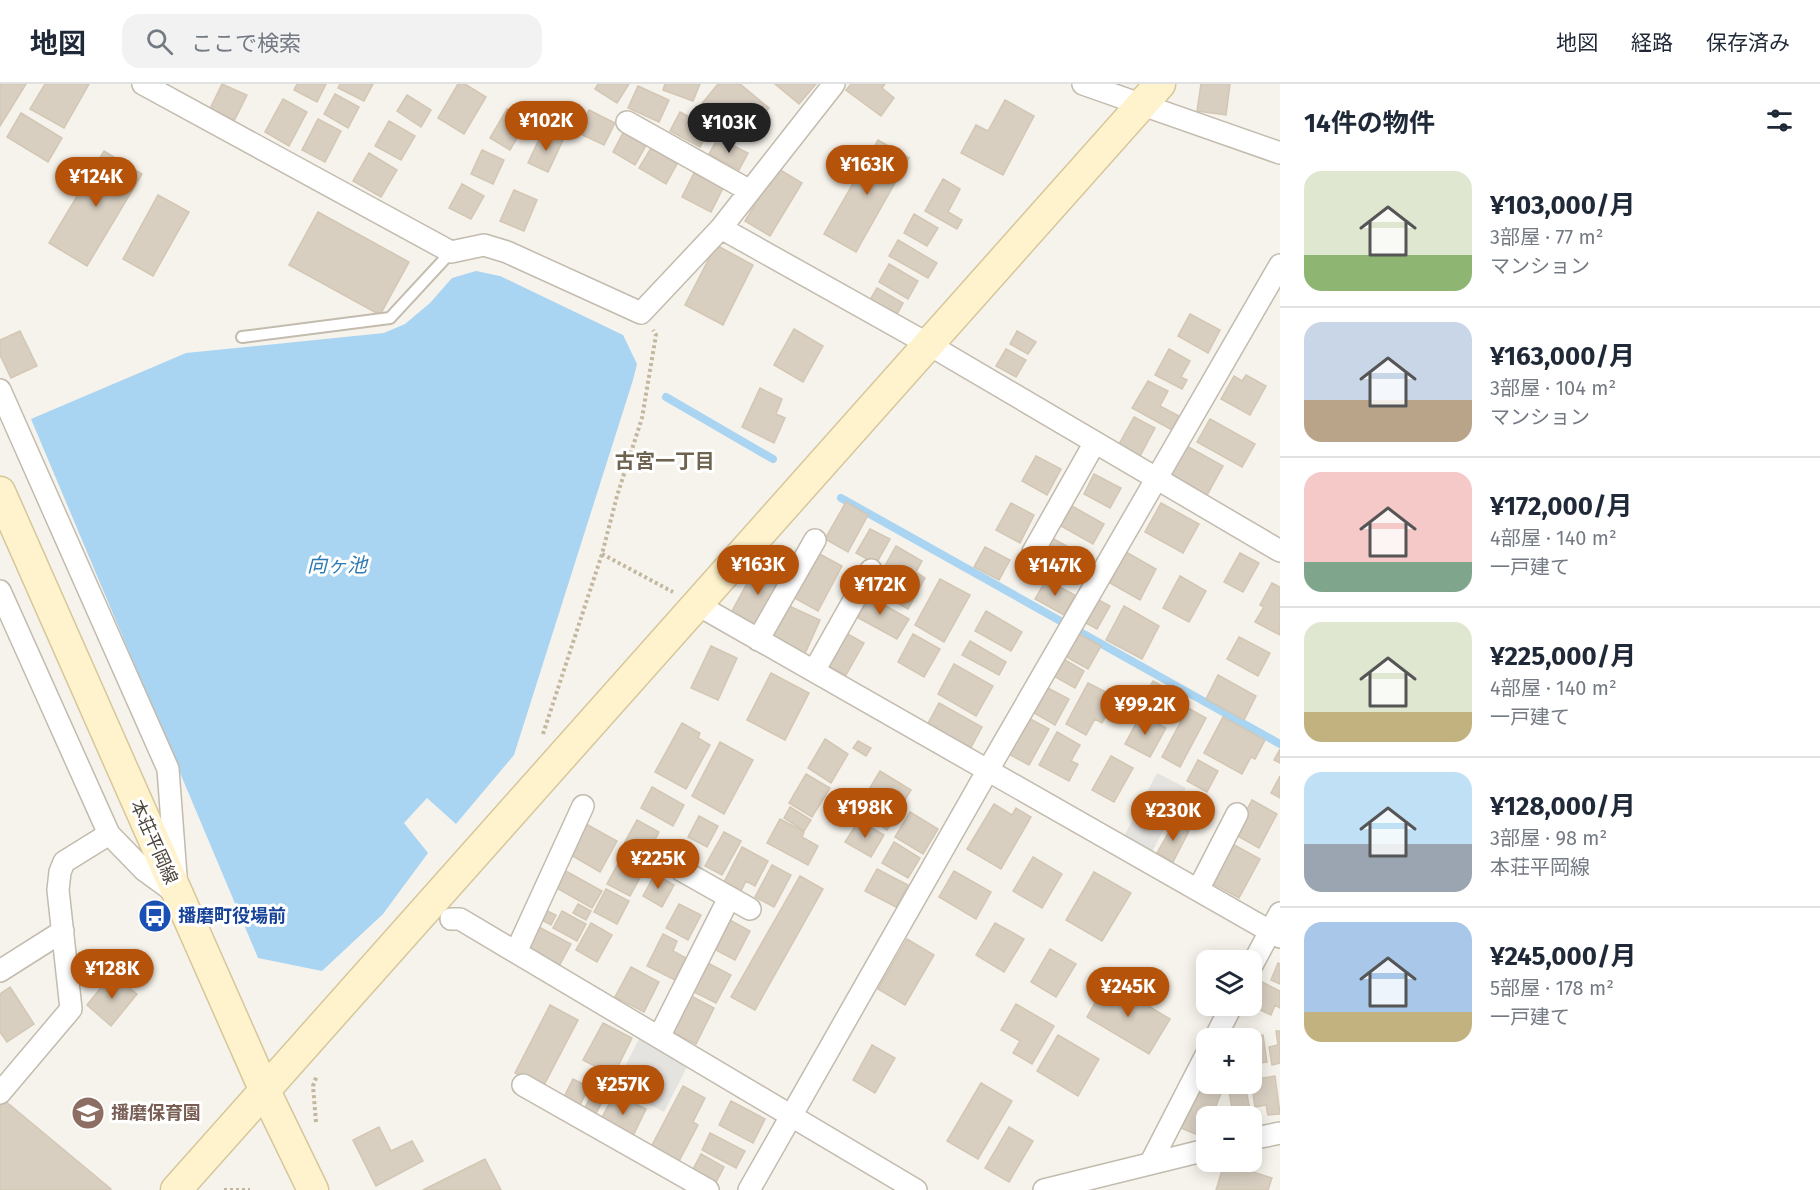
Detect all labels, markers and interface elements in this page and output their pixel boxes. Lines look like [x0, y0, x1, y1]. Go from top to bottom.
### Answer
search box [122, 14, 542, 68]
icon: search [143, 25, 176, 58]
text: 地図 [30, 27, 86, 60]
text: ここで検索 [191, 30, 301, 57]
text: 地図 [1556, 30, 1598, 56]
text: 経路 [1631, 30, 1673, 56]
text: 保存済み [1706, 30, 1790, 56]
pin: ¥102K [504, 101, 588, 152]
pin: ¥103K [687, 103, 771, 154]
icon: filters [1763, 104, 1796, 137]
text: ¥102K [519, 108, 573, 132]
text: 14件の物件 [1304, 108, 1435, 139]
text: ¥103K [702, 110, 756, 134]
pin: ¥163K [825, 145, 909, 196]
text: ¥163K [840, 152, 894, 176]
pin: ¥124K [54, 157, 138, 208]
text: ¥124K [69, 164, 123, 188]
text: ¥103,000/月 [1490, 190, 1636, 221]
icon: home [1352, 195, 1424, 267]
text: 3部屋 · 77 m² [1490, 225, 1603, 249]
text: マンション [1490, 254, 1590, 278]
text: ¥163,000/月 [1490, 341, 1635, 372]
icon: home [1352, 346, 1424, 418]
text: 3部屋 · 104 m² [1490, 376, 1616, 400]
text: マンション [1490, 405, 1590, 429]
district label: 古宮一丁目 [615, 449, 715, 473]
text: ¥172,000/月 [1490, 491, 1632, 522]
icon: home [1352, 496, 1424, 568]
text: 4部屋 · 140 m² [1490, 526, 1617, 550]
pin: ¥163K [716, 545, 800, 596]
pin: ¥147K [1013, 546, 1097, 597]
text: ¥163K [731, 552, 785, 576]
water label: 向ヶ池 [307, 553, 369, 577]
text: ¥147K [1029, 553, 1081, 577]
text: 一戸建て [1490, 555, 1570, 579]
pin: ¥172K [838, 565, 922, 616]
text: ¥172K [854, 572, 906, 596]
text: ¥225,000/月 [1490, 641, 1636, 672]
icon: home [1352, 646, 1424, 718]
text: 4部屋 · 140 m² [1490, 676, 1617, 700]
pin: ¥99.2K [1096, 685, 1194, 736]
text: ¥99.2K [1114, 692, 1176, 716]
text: 一戸建て [1490, 705, 1570, 729]
pin: ¥198K [823, 788, 907, 839]
pin: ¥230K [1131, 791, 1215, 842]
text: ¥128,000/月 [1490, 791, 1636, 822]
text: ¥198K [837, 795, 893, 819]
street label: 本荘平岡線 [126, 796, 182, 888]
icon: home [1352, 796, 1424, 868]
text: ¥230K [1145, 798, 1201, 822]
text: 3部屋 · 98 m² [1490, 826, 1607, 850]
pin: ¥225K [616, 839, 700, 890]
text: ¥225K [630, 846, 686, 870]
text: 本荘平岡線 [1490, 855, 1590, 879]
bus stop icon: 播磨町役場前 [137, 898, 173, 934]
place label: 播磨町役場前 [178, 905, 286, 927]
text: ¥245,000/月 [1490, 941, 1636, 972]
icon: home [1352, 946, 1424, 1018]
pin: ¥128K [70, 949, 154, 1000]
map controls [1196, 950, 1262, 1172]
button: layers [1196, 950, 1262, 1016]
text: ¥128K [85, 956, 139, 980]
pin: ¥245K [1086, 967, 1170, 1018]
text: ¥245K [1100, 974, 1156, 998]
text: 5部屋 · 178 m² [1490, 976, 1614, 1000]
text: 一戸建て [1490, 1005, 1570, 1029]
button: + [1196, 1028, 1262, 1094]
pin: ¥257K [581, 1065, 665, 1116]
text: ¥257K [596, 1072, 650, 1096]
school or university icon: 播磨保育園 [70, 1095, 106, 1131]
place label: 播磨保育園 [111, 1102, 201, 1124]
button: − [1196, 1106, 1262, 1172]

